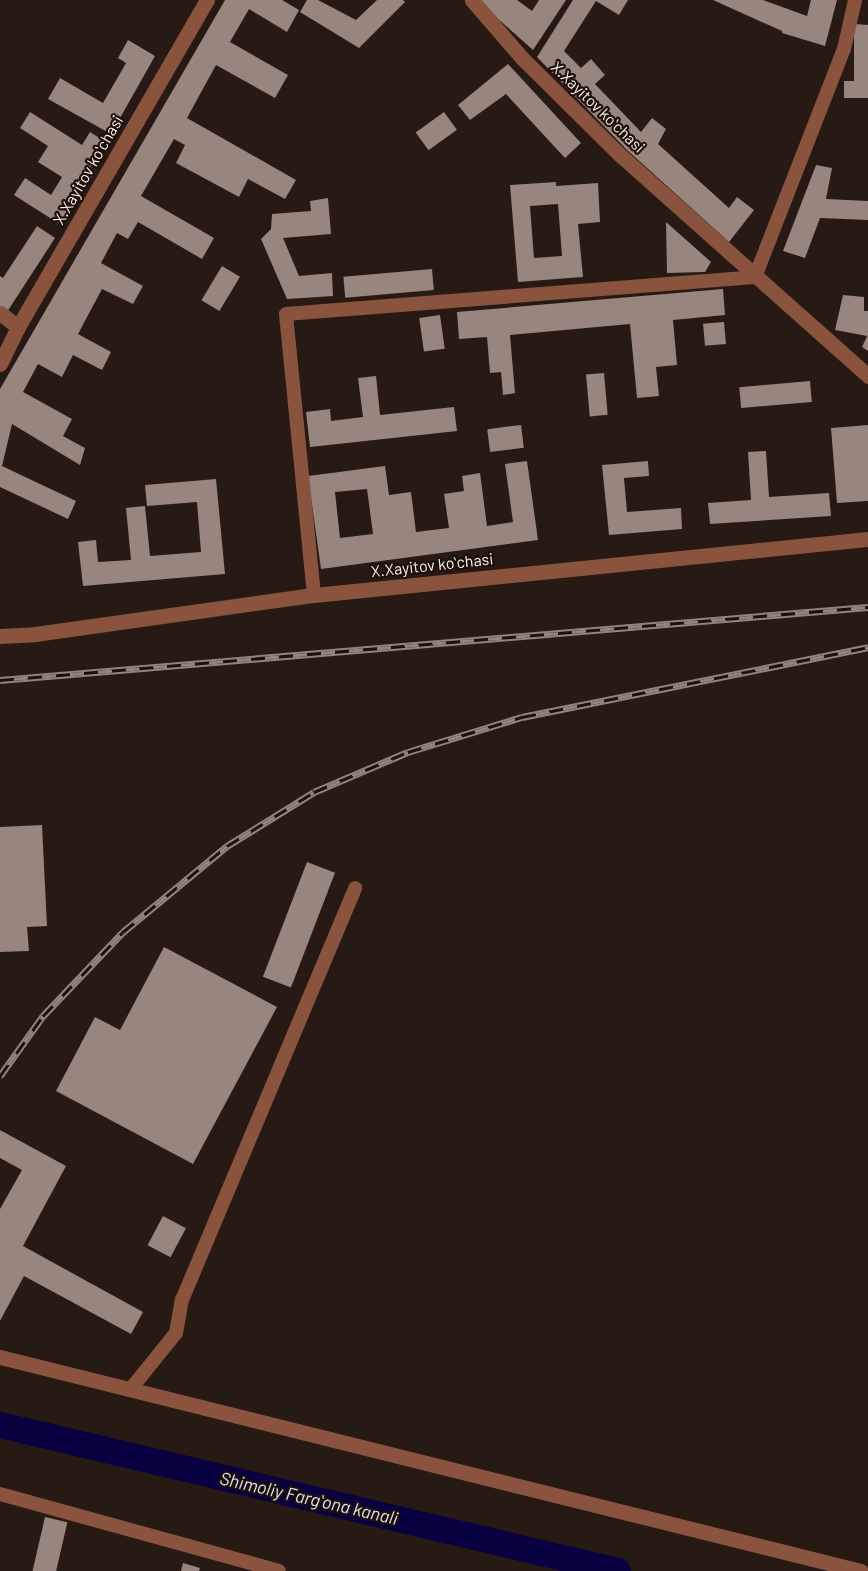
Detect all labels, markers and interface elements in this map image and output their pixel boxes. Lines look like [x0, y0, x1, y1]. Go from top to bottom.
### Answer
street label: X.Xayitov koʻchasi [547, 57, 649, 157]
street label: X.Xayitov koʻchasi [49, 112, 127, 228]
street label: X.Xayitov koʻchasi [370, 549, 494, 581]
water label: Shimoliy Fargʻona kanali [218, 1467, 400, 1529]

